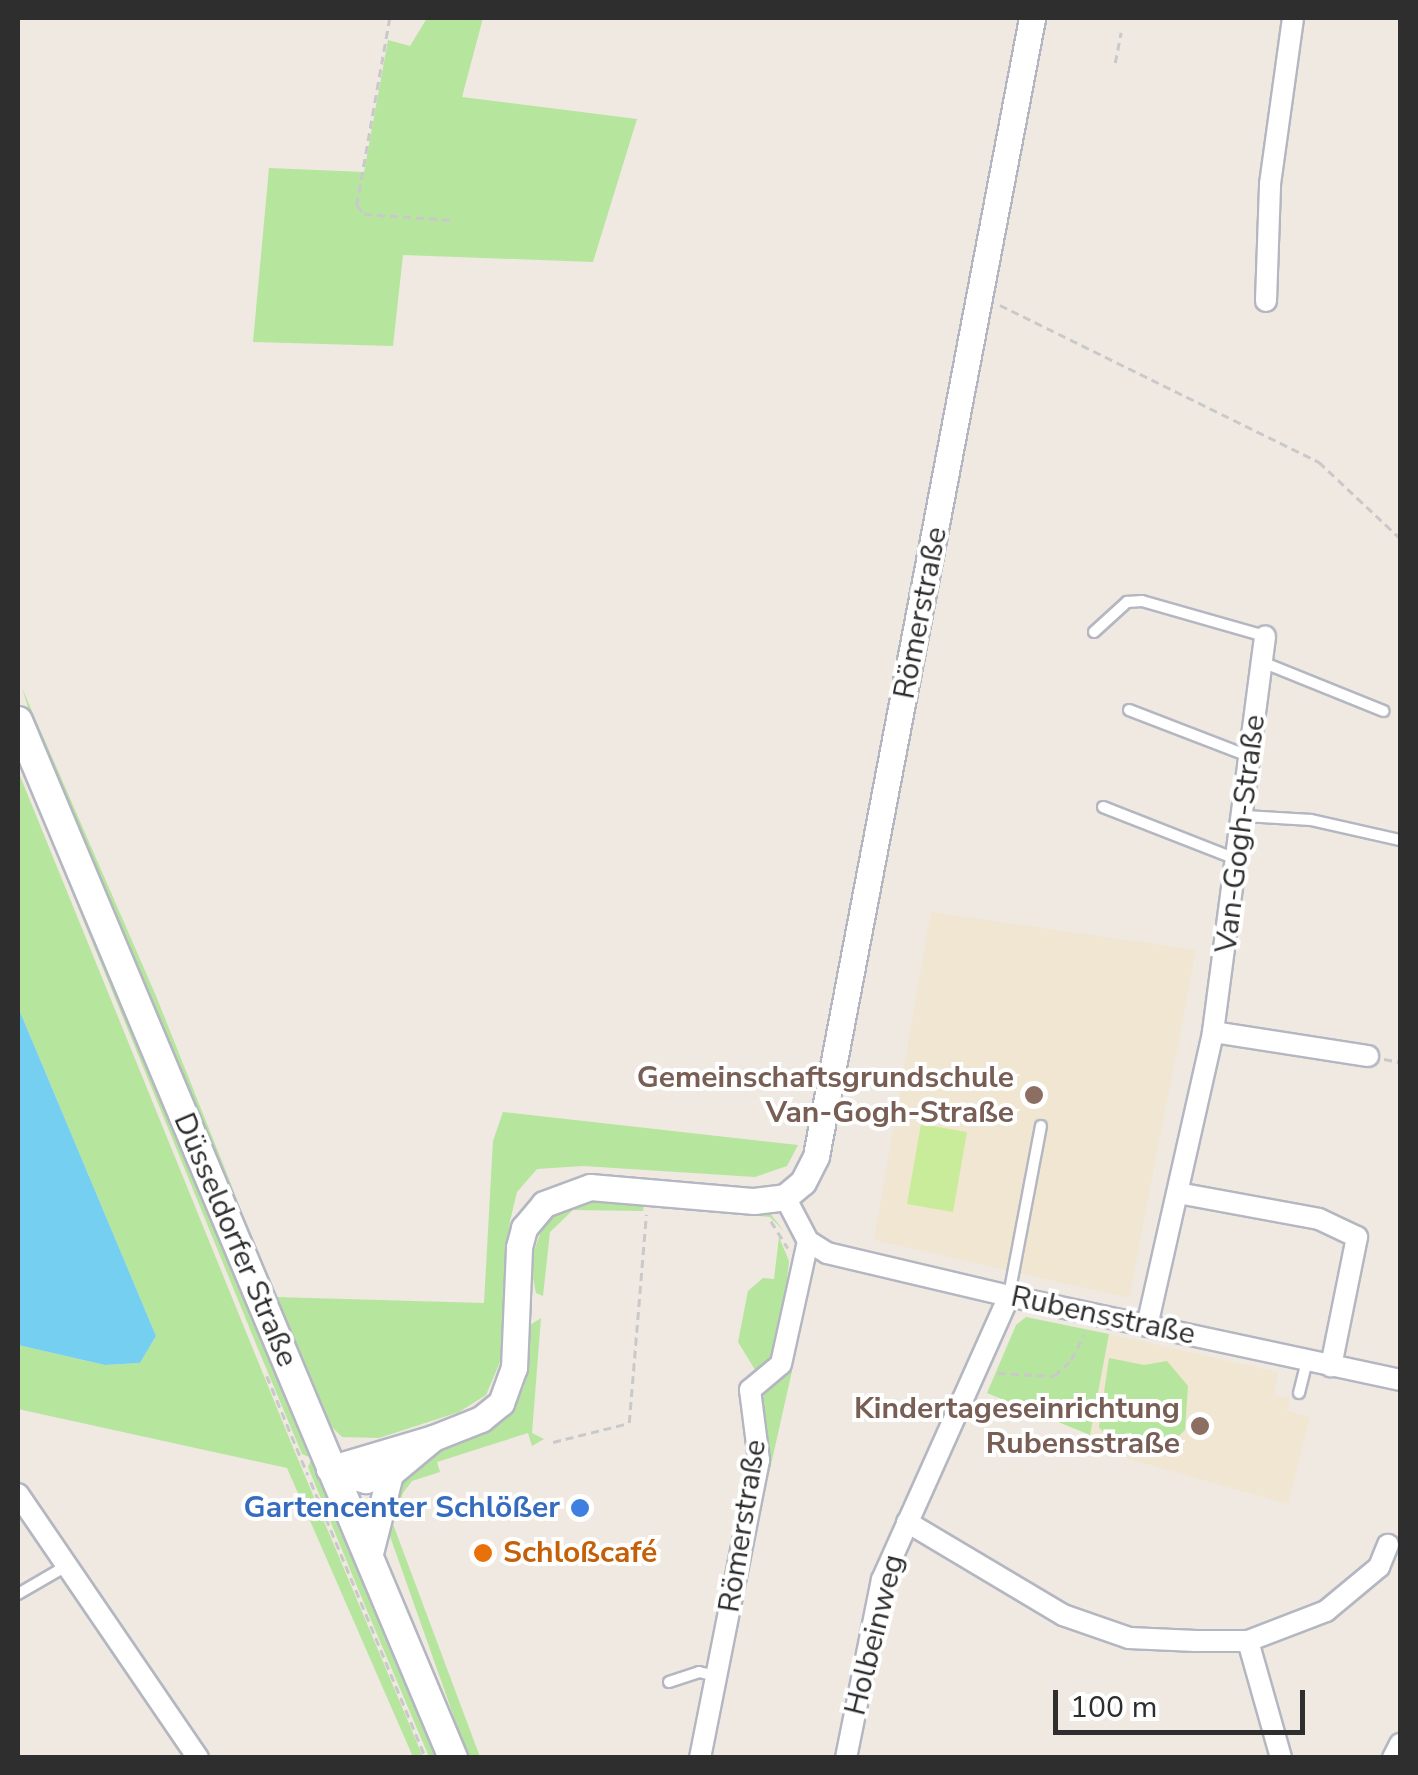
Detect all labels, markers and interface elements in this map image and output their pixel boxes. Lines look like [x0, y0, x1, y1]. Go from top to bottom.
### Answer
street label: Römerstraße [887, 524, 955, 702]
street label: Van-Gogh-Straße [1209, 713, 1273, 955]
place label: Gemeinschaftsgrundschule Van-Gogh-Straße [637, 1060, 1014, 1130]
marker: Gemeinschaftsgrundschule Van-Gogh-Straße [1023, 1084, 1045, 1106]
street label: Düsseldorfer Straße [165, 1108, 305, 1372]
street label: Rubensstraße [1008, 1279, 1198, 1353]
place label: Kindertageseinrichtung Rubensstraße [854, 1391, 1180, 1462]
marker: Kindertageseinrichtung Rubensstraße [1189, 1415, 1211, 1437]
street label: Römerstraße [712, 1437, 774, 1615]
place label: Gartencenter Schlößer [244, 1490, 560, 1526]
marker: Gartencenter Schlößer [569, 1497, 591, 1519]
place label: Schloßcafé [503, 1535, 657, 1571]
marker: Schloßcafé [472, 1542, 494, 1564]
street label: Holbeinweg [838, 1551, 912, 1719]
scale bar [1058, 1670, 1310, 1732]
text: 100 m [1070, 1687, 1157, 1728]

